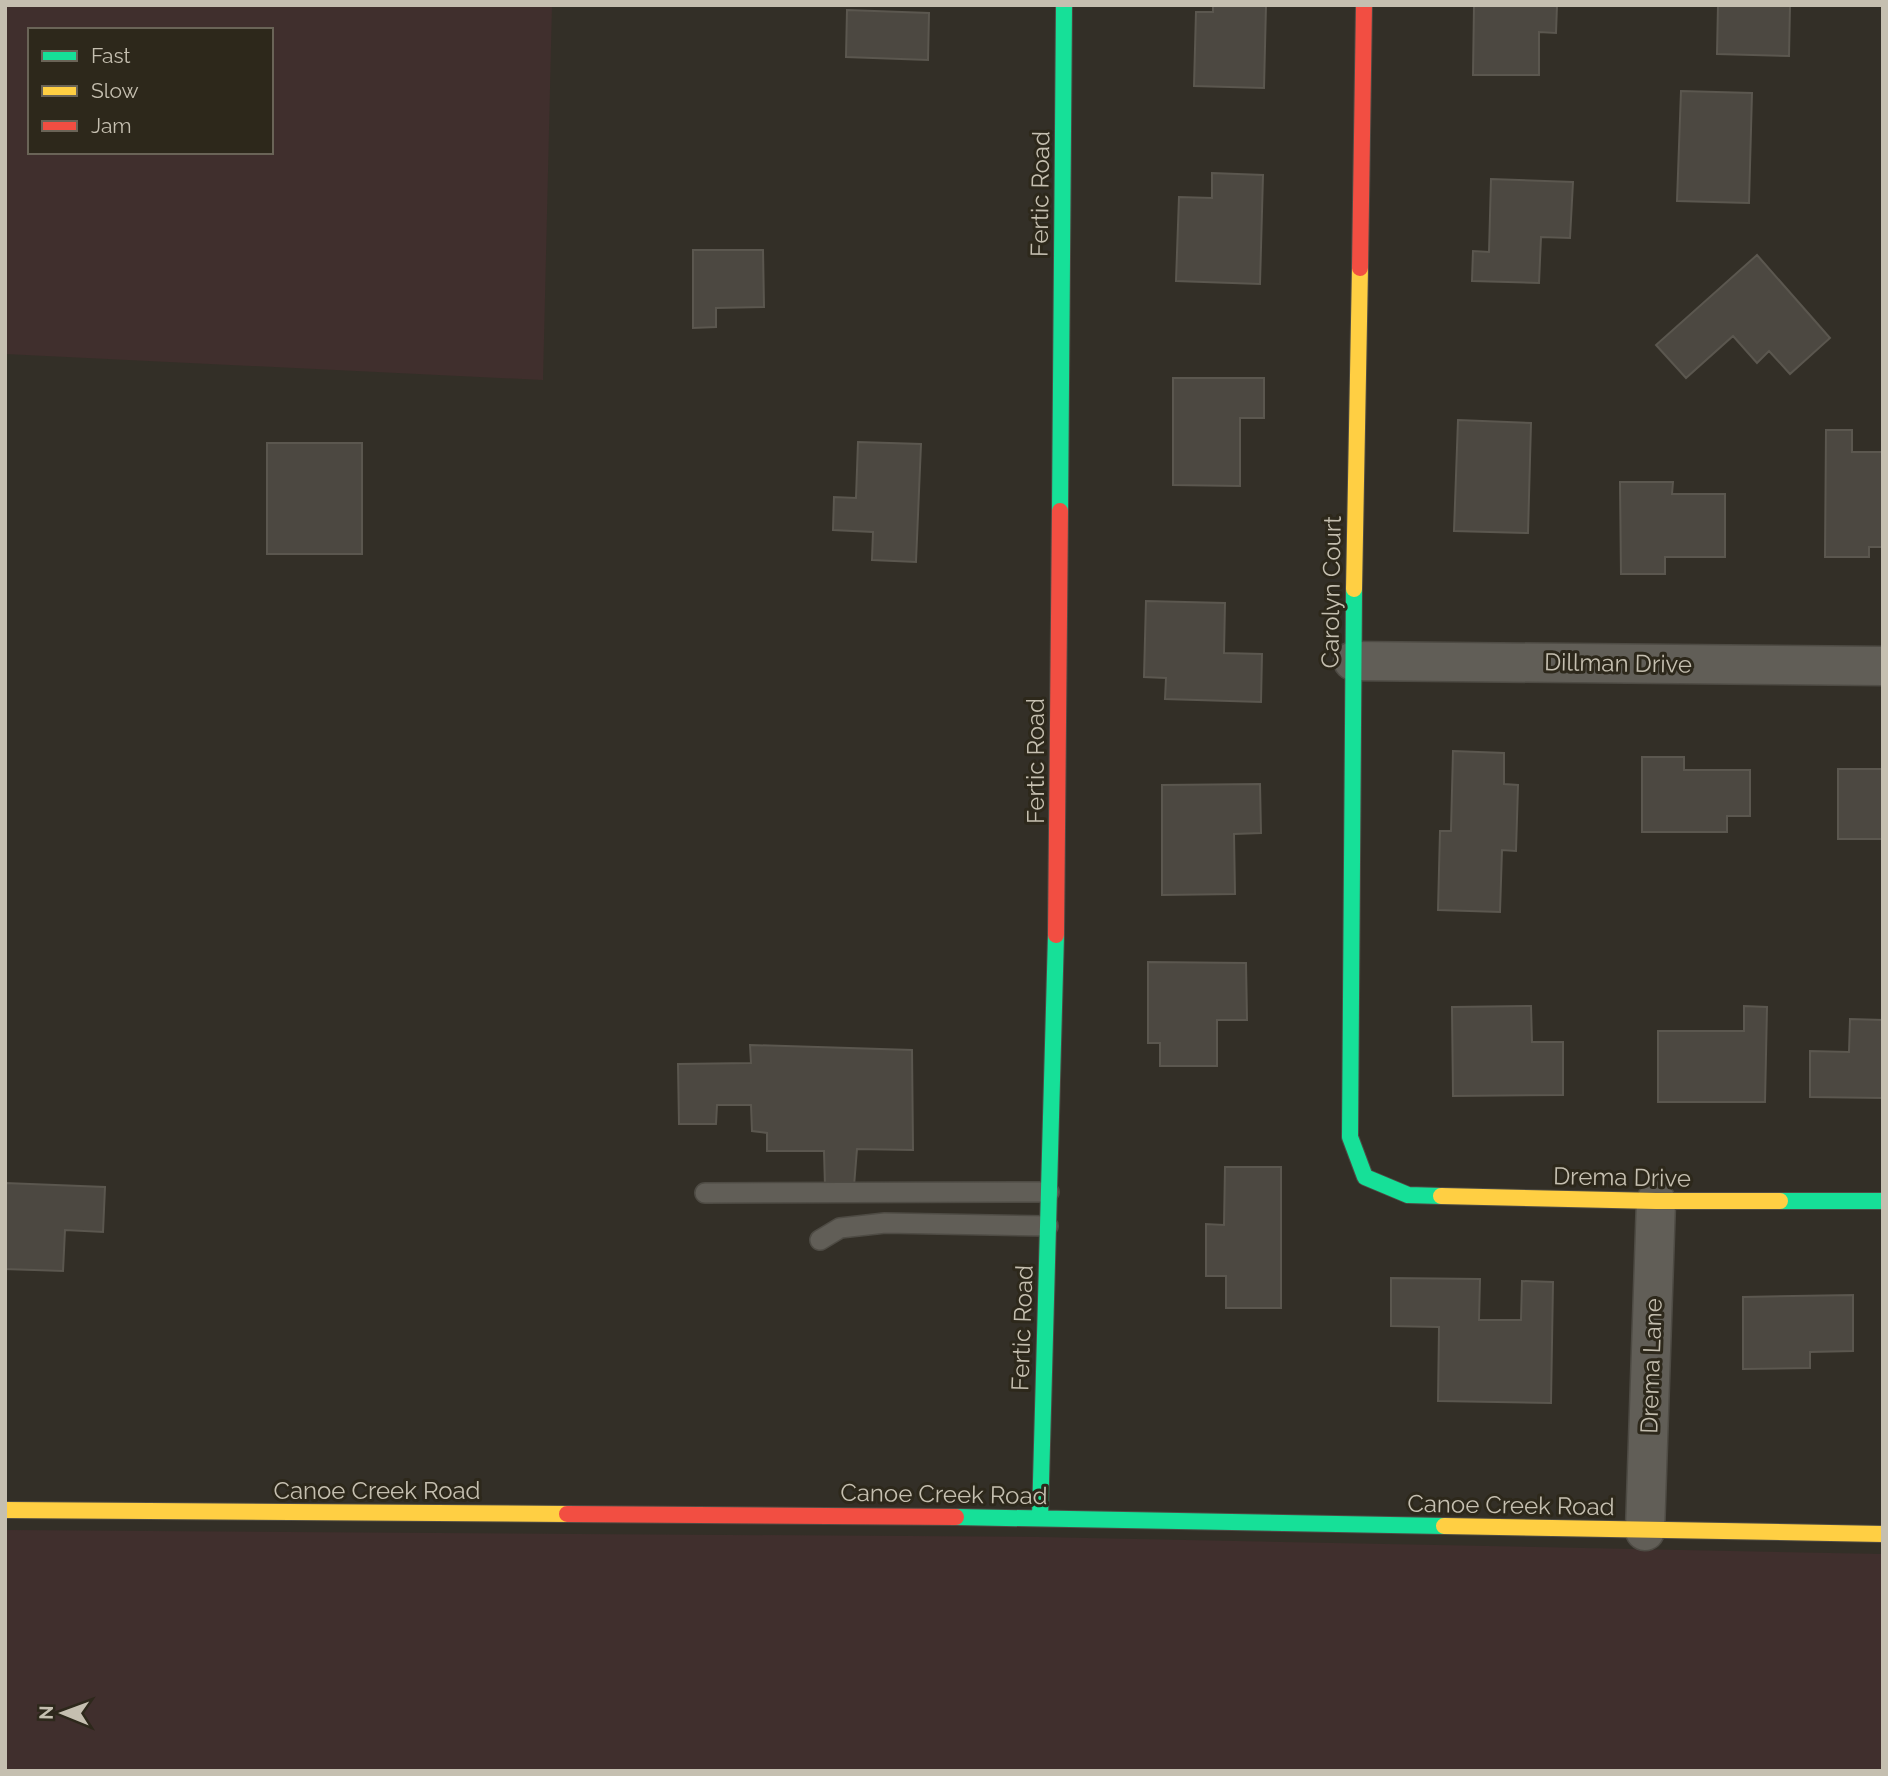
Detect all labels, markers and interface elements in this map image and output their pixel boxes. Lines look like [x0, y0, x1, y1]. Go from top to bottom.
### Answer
legend [28, 28, 273, 154]
text: Fast [91, 43, 131, 68]
text: Slow [91, 78, 139, 103]
text: Jam [91, 113, 132, 138]
street label: Fertic Road [1024, 131, 1056, 257]
street label: Carolyn Court [1315, 515, 1347, 669]
street label: Dillman Drive [1544, 647, 1692, 679]
street label: Fertic Road [1021, 698, 1050, 824]
street label: Drema Drive [1553, 1161, 1691, 1193]
street label: Fertic Road [1005, 1265, 1039, 1391]
street label: Drema Lane [1634, 1298, 1668, 1434]
street label: Canoe Creek Road [273, 1476, 481, 1505]
street label: Canoe Creek Road [840, 1478, 1048, 1510]
street label: Canoe Creek Road [1407, 1489, 1615, 1521]
north arrow [28, 1678, 98, 1748]
text: N [35, 1705, 57, 1720]

